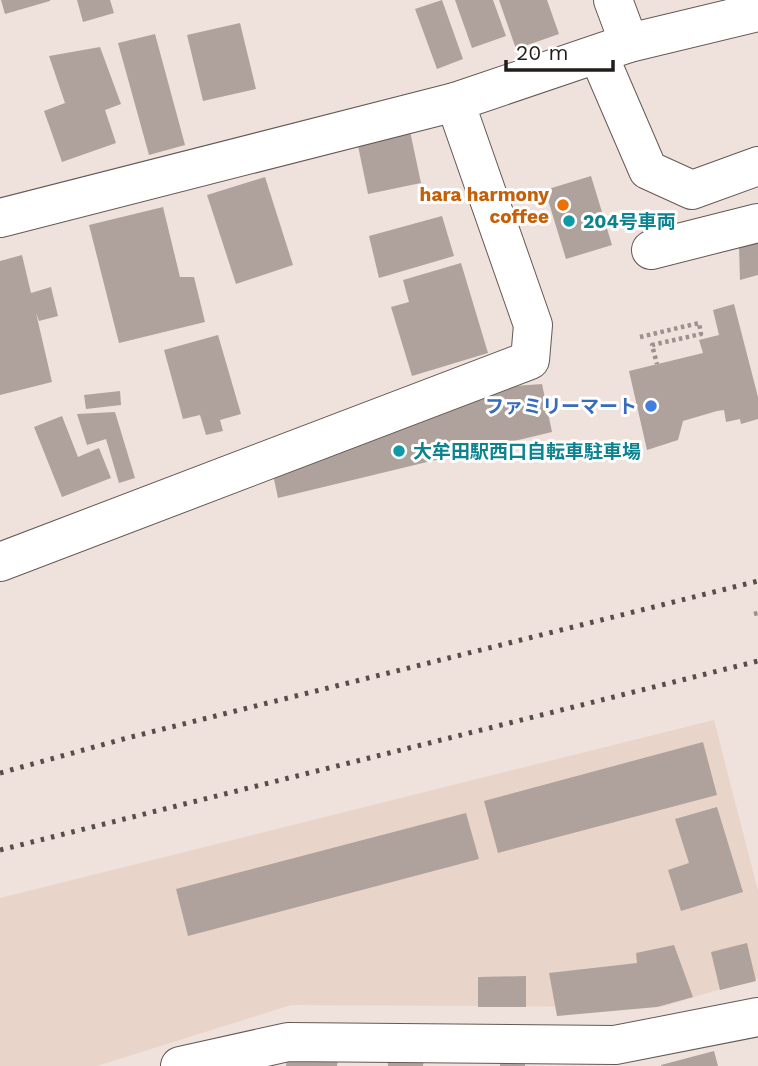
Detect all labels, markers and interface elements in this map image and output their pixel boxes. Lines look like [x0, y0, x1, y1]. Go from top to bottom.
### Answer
scale bar [506, 28, 613, 72]
text: 20 m [516, 40, 568, 65]
place label: hara harmony coffee [420, 183, 549, 228]
marker: hara harmony coffee [555, 197, 571, 213]
place label: 204号車両 [583, 210, 676, 233]
marker: 204号車両 [561, 213, 577, 229]
place label: ファミリーマート [485, 395, 637, 418]
marker: ファミリーマート [643, 398, 659, 414]
place label: 大牟田駅西口自転車駐車場 [413, 440, 641, 463]
marker: 大牟田駅西口自転車駐車場 [391, 443, 407, 459]

